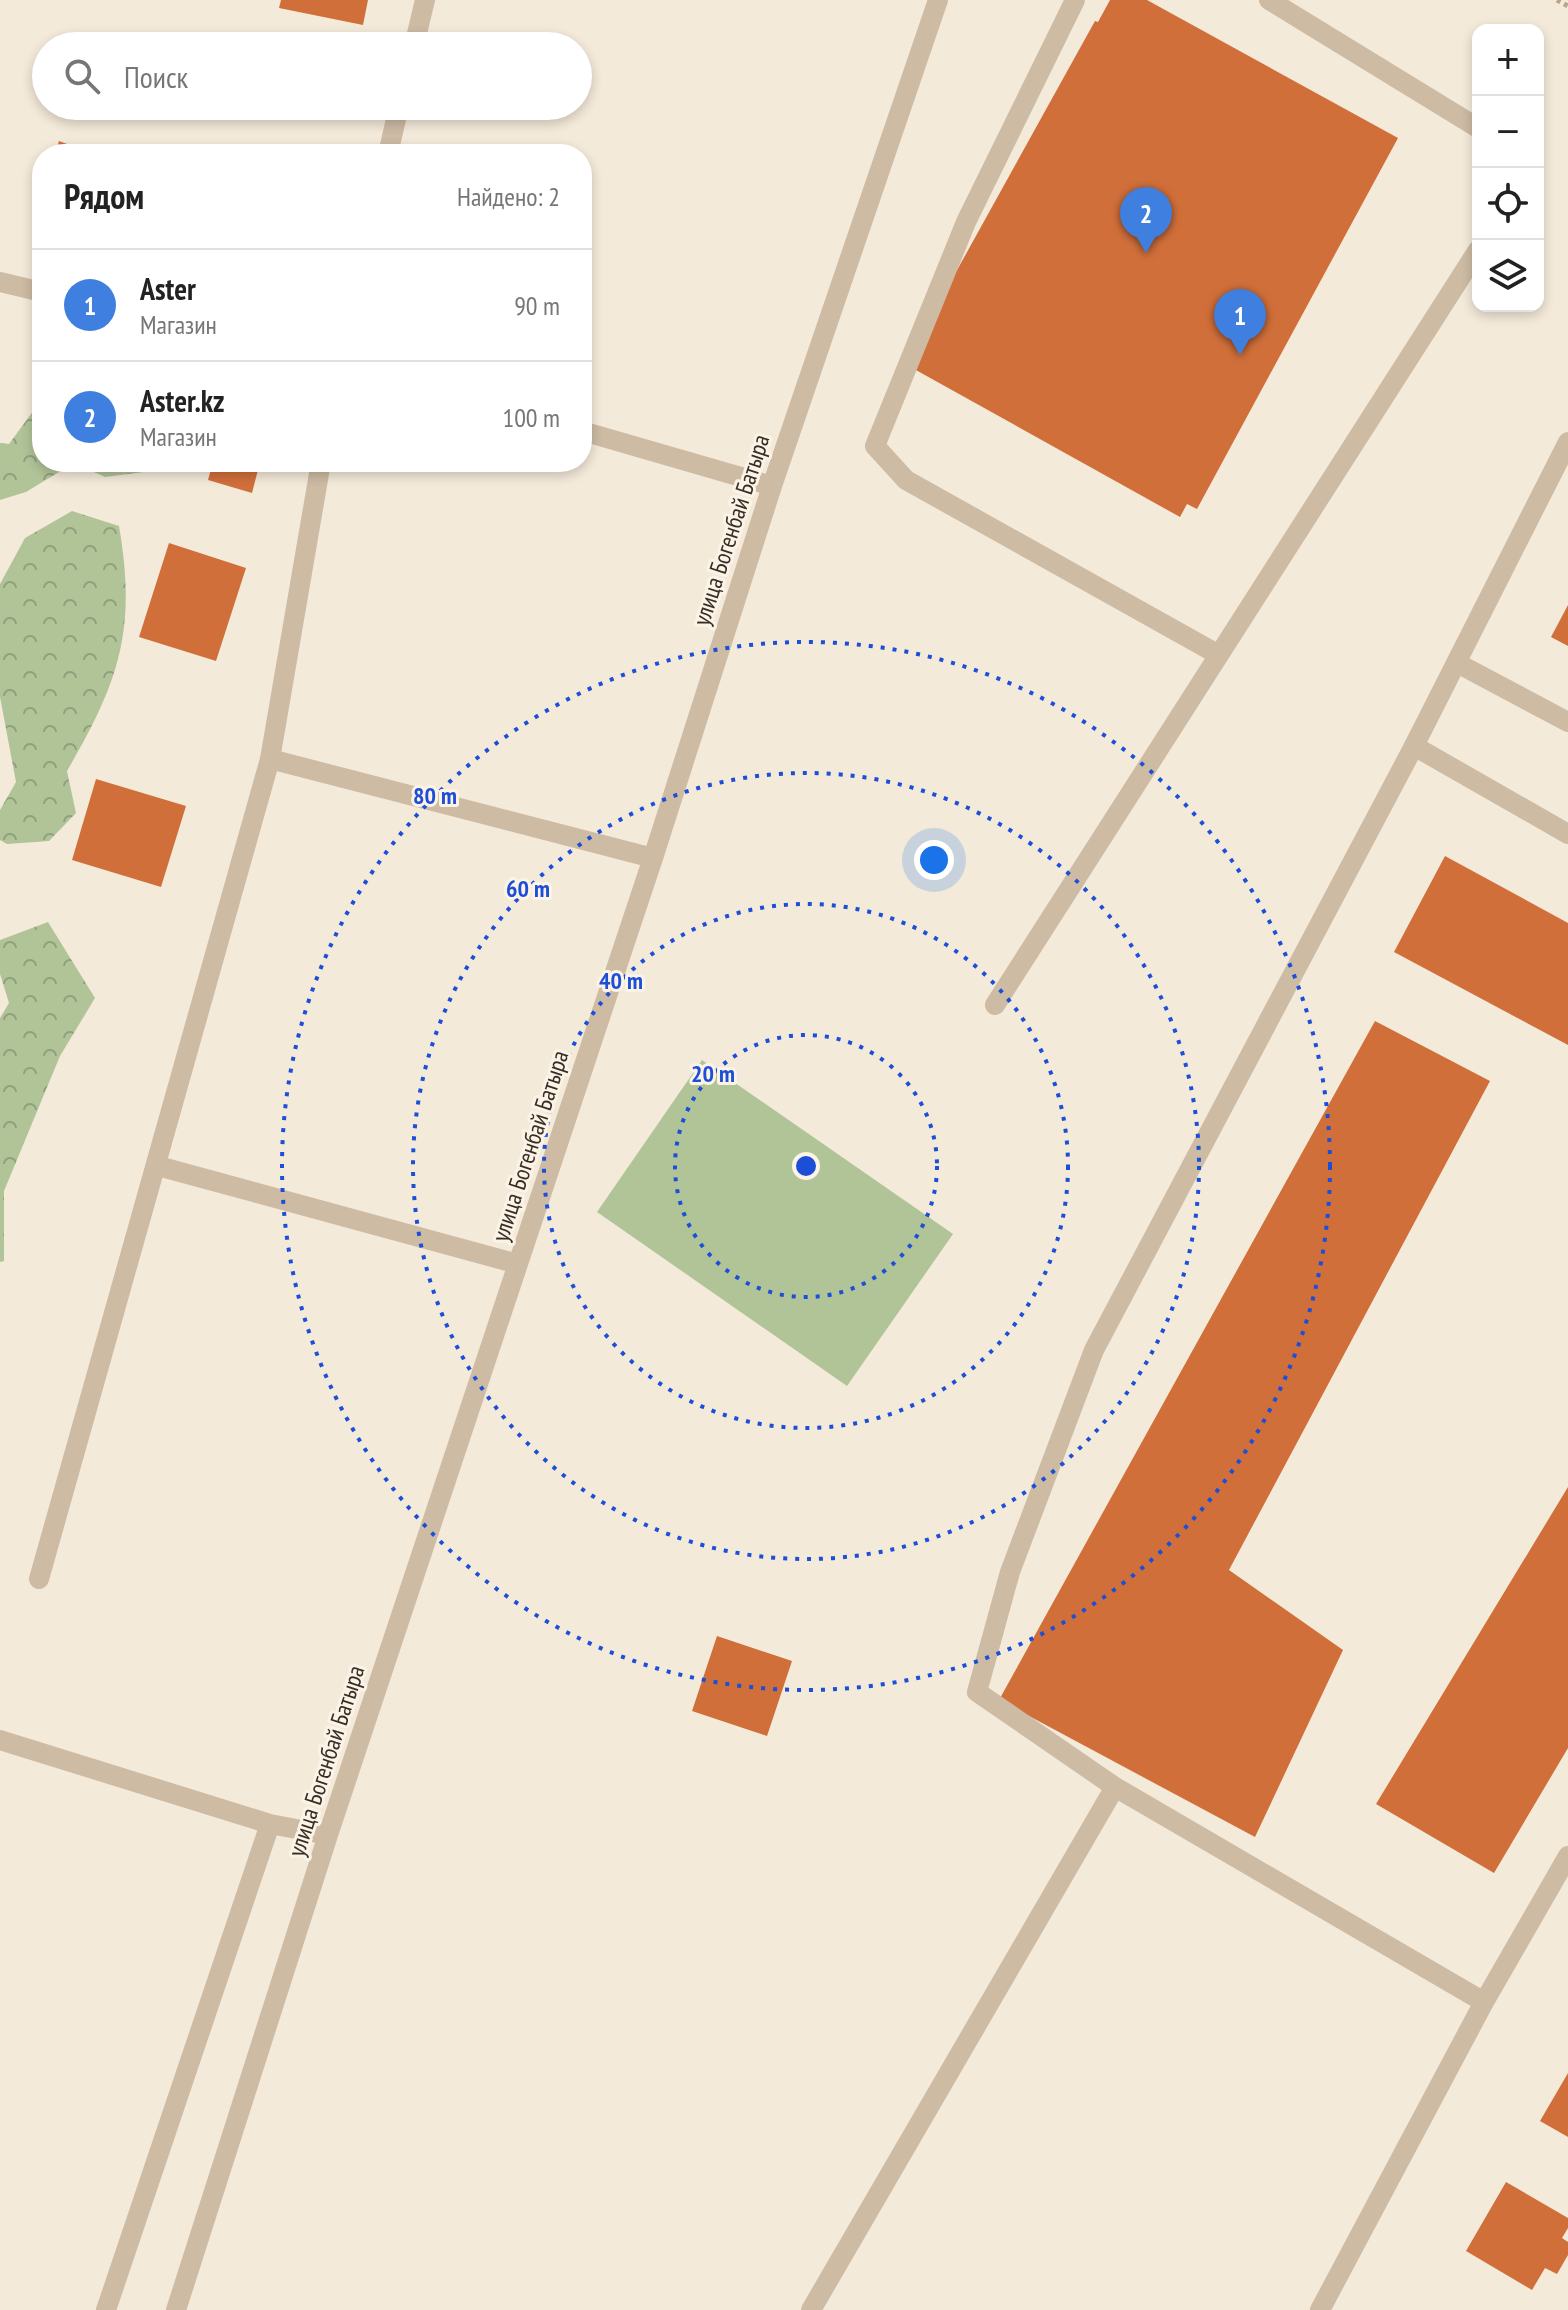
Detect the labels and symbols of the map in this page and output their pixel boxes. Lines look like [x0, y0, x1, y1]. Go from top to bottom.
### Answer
pin: 2 [1120, 187, 1172, 253]
pin: 1 [1214, 289, 1266, 355]
street label: улица Богенбай Батыра [686, 431, 776, 629]
text: 80 m [413, 780, 457, 811]
your location [914, 840, 954, 880]
text: 60 m [506, 873, 550, 904]
text: 40 m [599, 965, 643, 996]
street label: улица Богенбай Батыра [485, 1047, 575, 1245]
text: 20 m [691, 1058, 735, 1089]
centre of rings [792, 1152, 820, 1180]
street label: улица Богенбай Батыра [281, 1662, 371, 1860]

